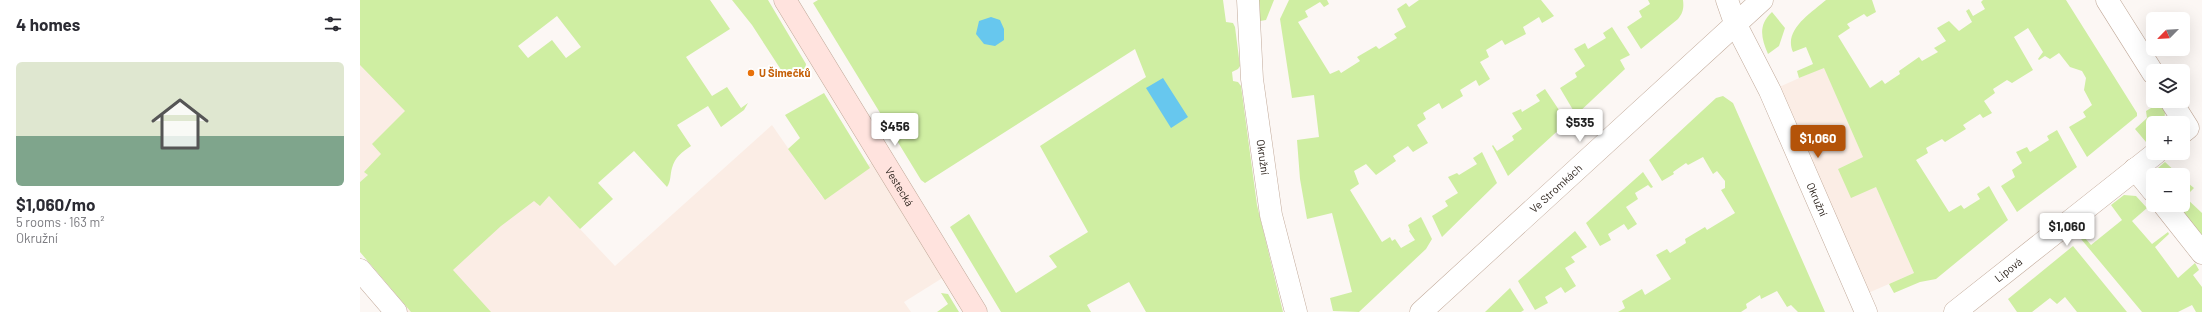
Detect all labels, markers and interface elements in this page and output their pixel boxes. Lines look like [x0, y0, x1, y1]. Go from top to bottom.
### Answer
north arrow [2146, 12, 2190, 56]
map controls [2146, 12, 2190, 212]
icon: filters [322, 13, 344, 35]
text: 4 homes [16, 14, 80, 34]
button: layers [2146, 64, 2190, 108]
place label: U Šimečků [759, 66, 810, 79]
marker: U Šimečků [746, 68, 756, 78]
icon: home [144, 88, 216, 160]
pin: $535 [1556, 109, 1604, 143]
pin: $456 [871, 113, 919, 147]
text: $535 [1566, 114, 1594, 130]
button: + [2146, 116, 2190, 160]
text: $456 [880, 118, 910, 134]
pin: $1,060 [1785, 125, 1851, 159]
text: $1,060 [1800, 130, 1836, 146]
street label: Okružní [1255, 139, 1272, 176]
street label: Ve Stromkách [1527, 161, 1585, 215]
street label: Vestecká [883, 165, 917, 208]
button: − [2146, 168, 2190, 212]
street label: Okružní [1805, 180, 1831, 219]
text: $1,060/mo [16, 194, 95, 214]
pin: $1,060 [2034, 213, 2100, 247]
text: 5 rooms · 163 m² [16, 214, 105, 230]
text: $1,060 [2049, 218, 2085, 234]
text: Okružní [16, 230, 58, 246]
street label: Lipová [1992, 255, 2024, 284]

